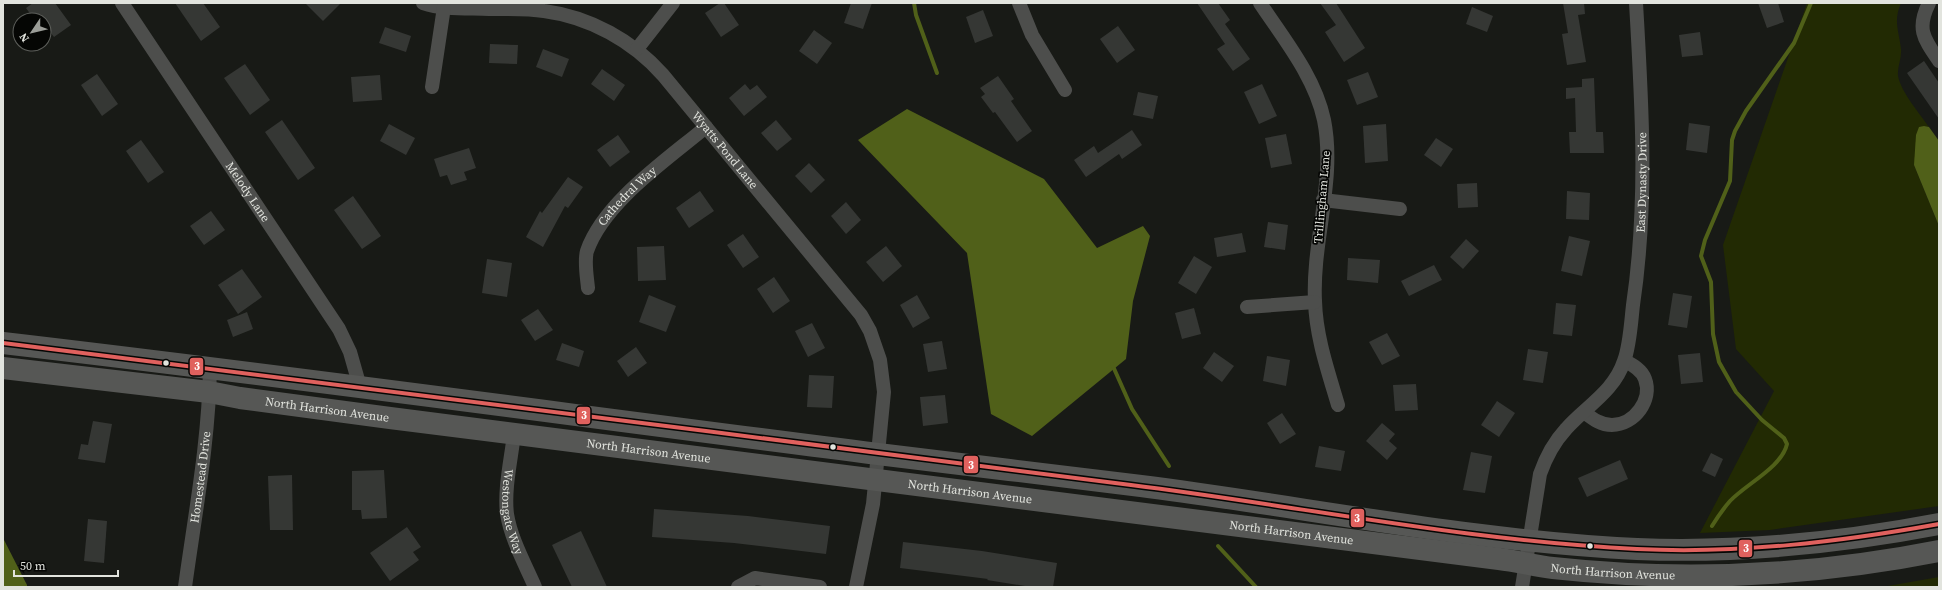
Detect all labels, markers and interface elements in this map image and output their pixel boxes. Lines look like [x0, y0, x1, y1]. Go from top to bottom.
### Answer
north arrow [12, 12, 52, 52]
text: N [16, 30, 33, 45]
street label: Wyatts Pond Lane [688, 108, 762, 192]
street label: East Dynasty Drive [1632, 132, 1650, 233]
street label: Trillingham Lane [1310, 150, 1334, 244]
street label: Melody Lane [222, 159, 274, 225]
street label: Cathedral Way [594, 162, 660, 229]
line badge: 3 [189, 357, 204, 376]
unlabelled marker [161, 358, 171, 368]
text: 3 [194, 359, 200, 374]
street label: North Harrison Avenue [264, 393, 390, 426]
line badge: 3 [576, 406, 591, 425]
text: 3 [581, 408, 587, 423]
street label: Homestead Drive [186, 430, 214, 524]
street label: North Harrison Avenue [586, 435, 712, 467]
unlabelled marker [828, 442, 838, 452]
line badge: 3 [963, 455, 979, 474]
text: 3 [968, 458, 974, 473]
street label: Westongate Way [498, 468, 528, 558]
street label: North Harrison Avenue [907, 476, 1033, 508]
line badge: 3 [1350, 508, 1365, 528]
text: 3 [1354, 511, 1360, 526]
street label: North Harrison Avenue [1229, 517, 1354, 548]
line badge: 3 [1738, 539, 1753, 558]
unlabelled marker [1585, 541, 1595, 551]
text: 3 [1743, 541, 1749, 556]
scale bar [14, 552, 118, 578]
text: 50 m [20, 558, 46, 574]
street label: North Harrison Avenue [1550, 560, 1675, 583]

